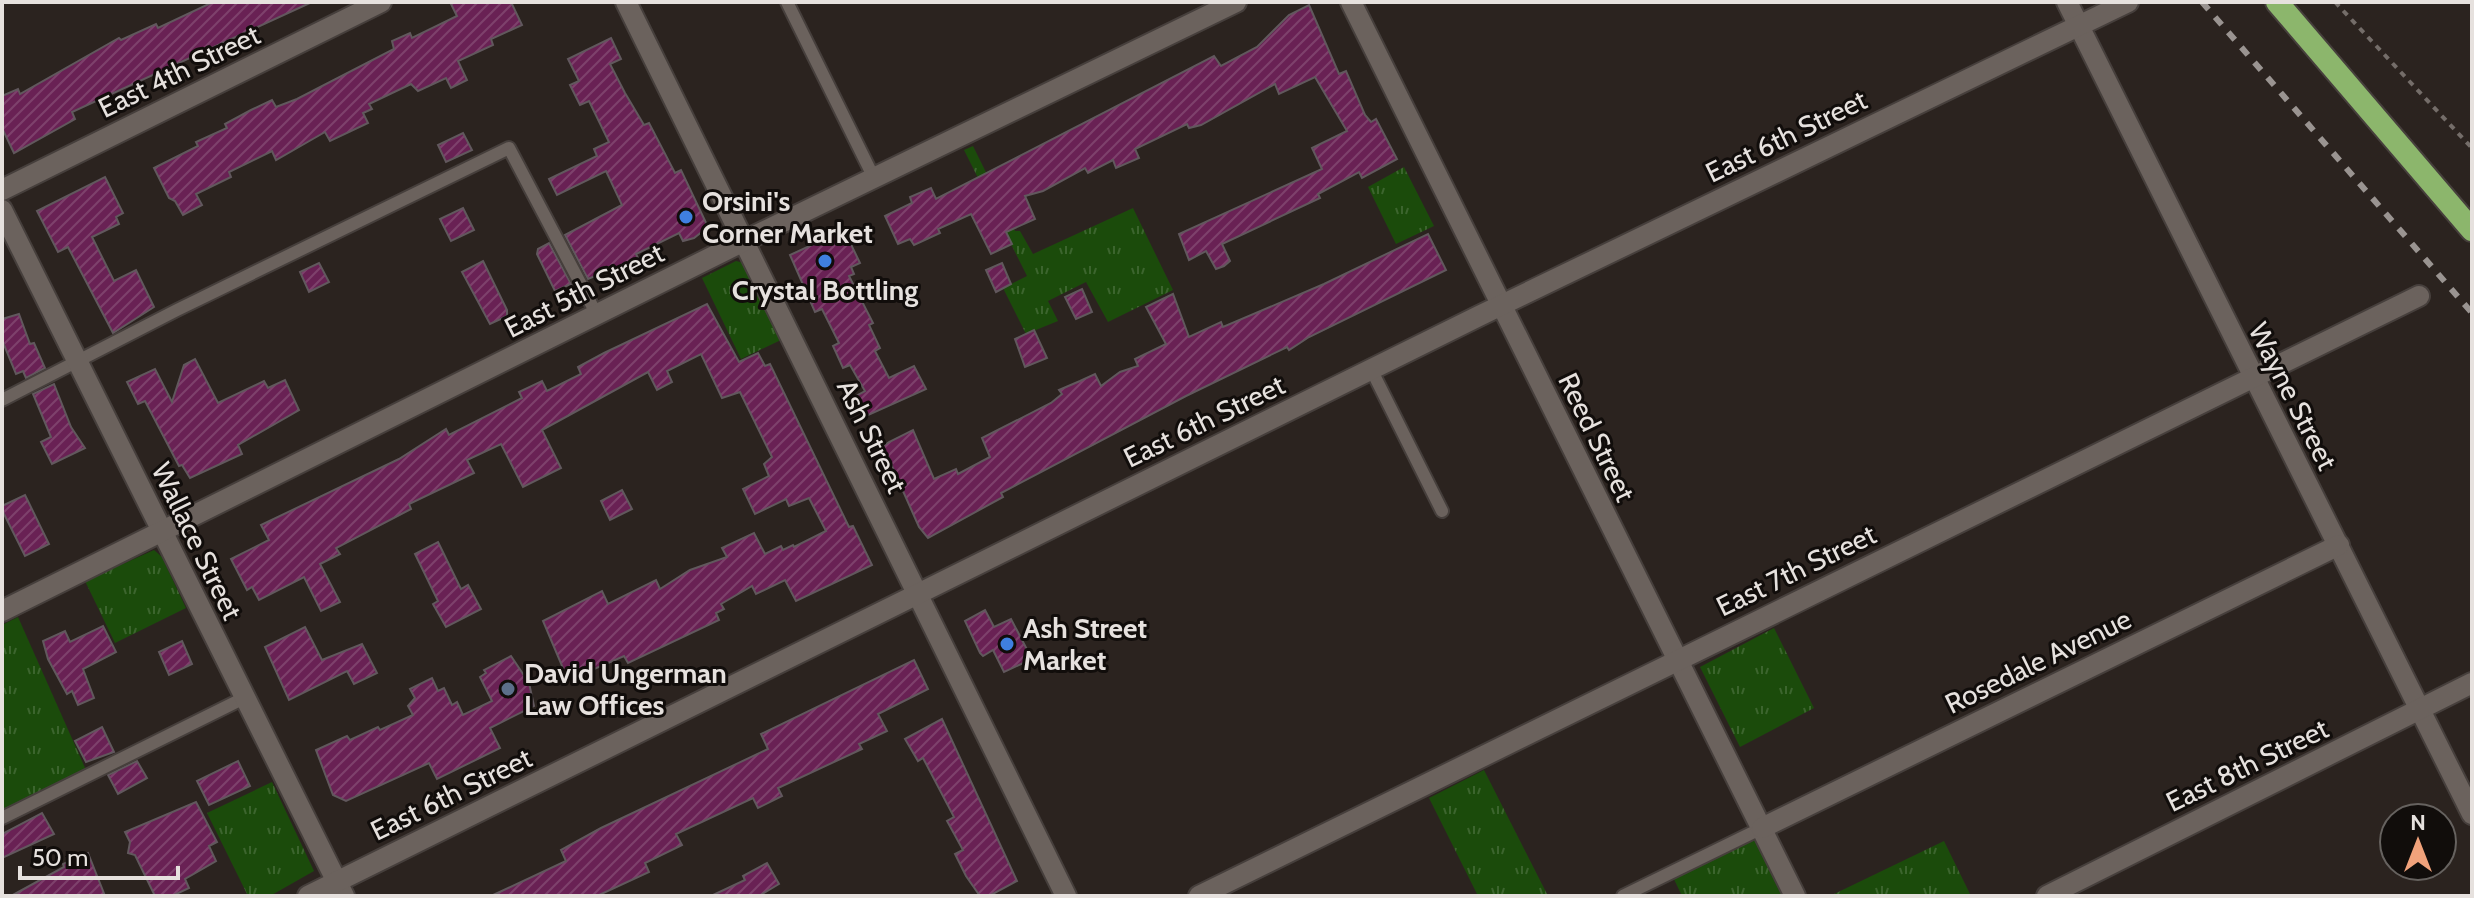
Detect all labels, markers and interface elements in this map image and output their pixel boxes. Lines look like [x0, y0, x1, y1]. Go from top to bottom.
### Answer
street label: East 4th Street [93, 17, 265, 125]
street label: East 6th Street [1700, 82, 1872, 190]
place label: Orsini's Corner Market [702, 184, 873, 250]
marker: Orsini's Corner Market [677, 208, 695, 226]
street label: East 5th Street [499, 235, 669, 345]
marker: Crystal Bottling [816, 252, 834, 270]
place label: Crystal Bottling [732, 273, 918, 307]
street label: Wayne Street [2241, 317, 2345, 475]
street label: East 6th Street [1118, 367, 1290, 475]
street label: Reed Street [1551, 367, 1643, 507]
street label: Ash Street [830, 374, 914, 498]
street label: Wallace Street [144, 457, 250, 625]
street label: East 7th Street [1711, 517, 1881, 623]
street label: Rosedale Avenue [1940, 601, 2136, 721]
place label: Ash Street Market [1023, 611, 1147, 677]
marker: Ash Street Market [998, 635, 1016, 653]
place label: David Ungerman Law Offices [524, 656, 727, 722]
marker: David Ungerman Law Offices [499, 680, 517, 698]
street label: East 8th Street [2160, 711, 2334, 819]
street label: East 6th Street [365, 740, 537, 848]
north arrow [2378, 802, 2458, 882]
text: N [2410, 809, 2426, 836]
scale bar [20, 830, 178, 880]
text: 50 m [32, 843, 88, 872]

